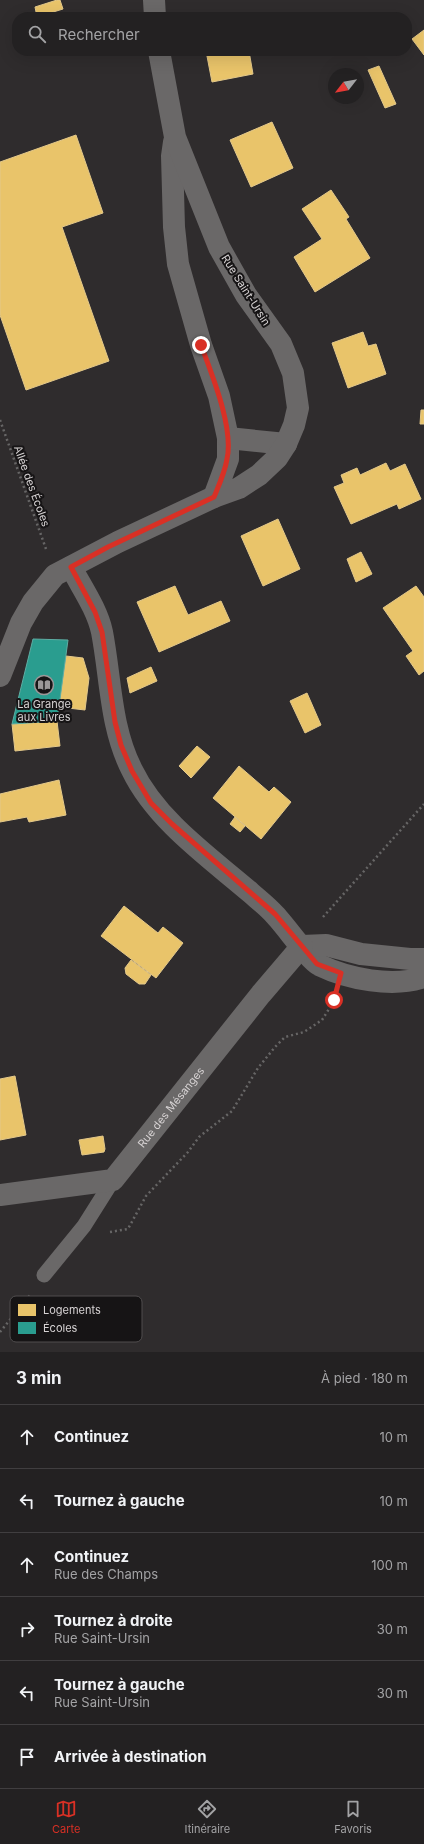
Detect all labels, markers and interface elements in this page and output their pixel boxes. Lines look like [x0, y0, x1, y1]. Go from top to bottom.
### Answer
search box [12, 12, 412, 56]
icon: search [26, 23, 48, 45]
text: Rechercher [58, 25, 140, 44]
north arrow [328, 68, 364, 104]
street label: Rue Saint-Ursin [219, 252, 273, 328]
route end [192, 336, 210, 354]
street label: Allée des Écoles [11, 444, 53, 529]
library icon: La Grange aux Livres [33, 674, 55, 696]
place label: La Grange aux Livres [17, 697, 71, 724]
route start [325, 991, 343, 1009]
street label: Rue des Mésanges [135, 1064, 207, 1150]
legend [10, 1296, 142, 1342]
text: Logements [43, 1303, 101, 1317]
text: Écoles [43, 1321, 78, 1335]
text: 3 min [16, 1368, 62, 1388]
text: À pied · 180 m [321, 1370, 408, 1386]
icon: ahead [16, 1426, 38, 1448]
text: Continuez [54, 1427, 129, 1446]
text: 10 m [379, 1429, 408, 1445]
icon: left [16, 1490, 38, 1512]
text: Tournez à gauche [54, 1491, 185, 1510]
text: 10 m [379, 1493, 408, 1509]
text: Continuez [54, 1547, 129, 1566]
icon: ahead [16, 1554, 38, 1576]
text: 100 m [371, 1557, 408, 1573]
text: Rue des Champs [54, 1566, 158, 1582]
text: Tournez à droite [54, 1611, 173, 1630]
icon: right [16, 1618, 38, 1640]
text: 30 m [377, 1621, 408, 1637]
text: Rue Saint-Ursin [54, 1630, 150, 1646]
text: Tournez à gauche [54, 1675, 185, 1694]
icon: left [16, 1682, 38, 1704]
text: 30 m [377, 1685, 408, 1701]
text: Rue Saint-Ursin [54, 1694, 150, 1710]
icon: arrive [16, 1746, 38, 1768]
text: Arrivée à destination [54, 1747, 207, 1766]
tab: Carte [52, 1798, 80, 1836]
tab: Itinéraire [185, 1798, 230, 1836]
tab: Favoris [334, 1798, 372, 1836]

